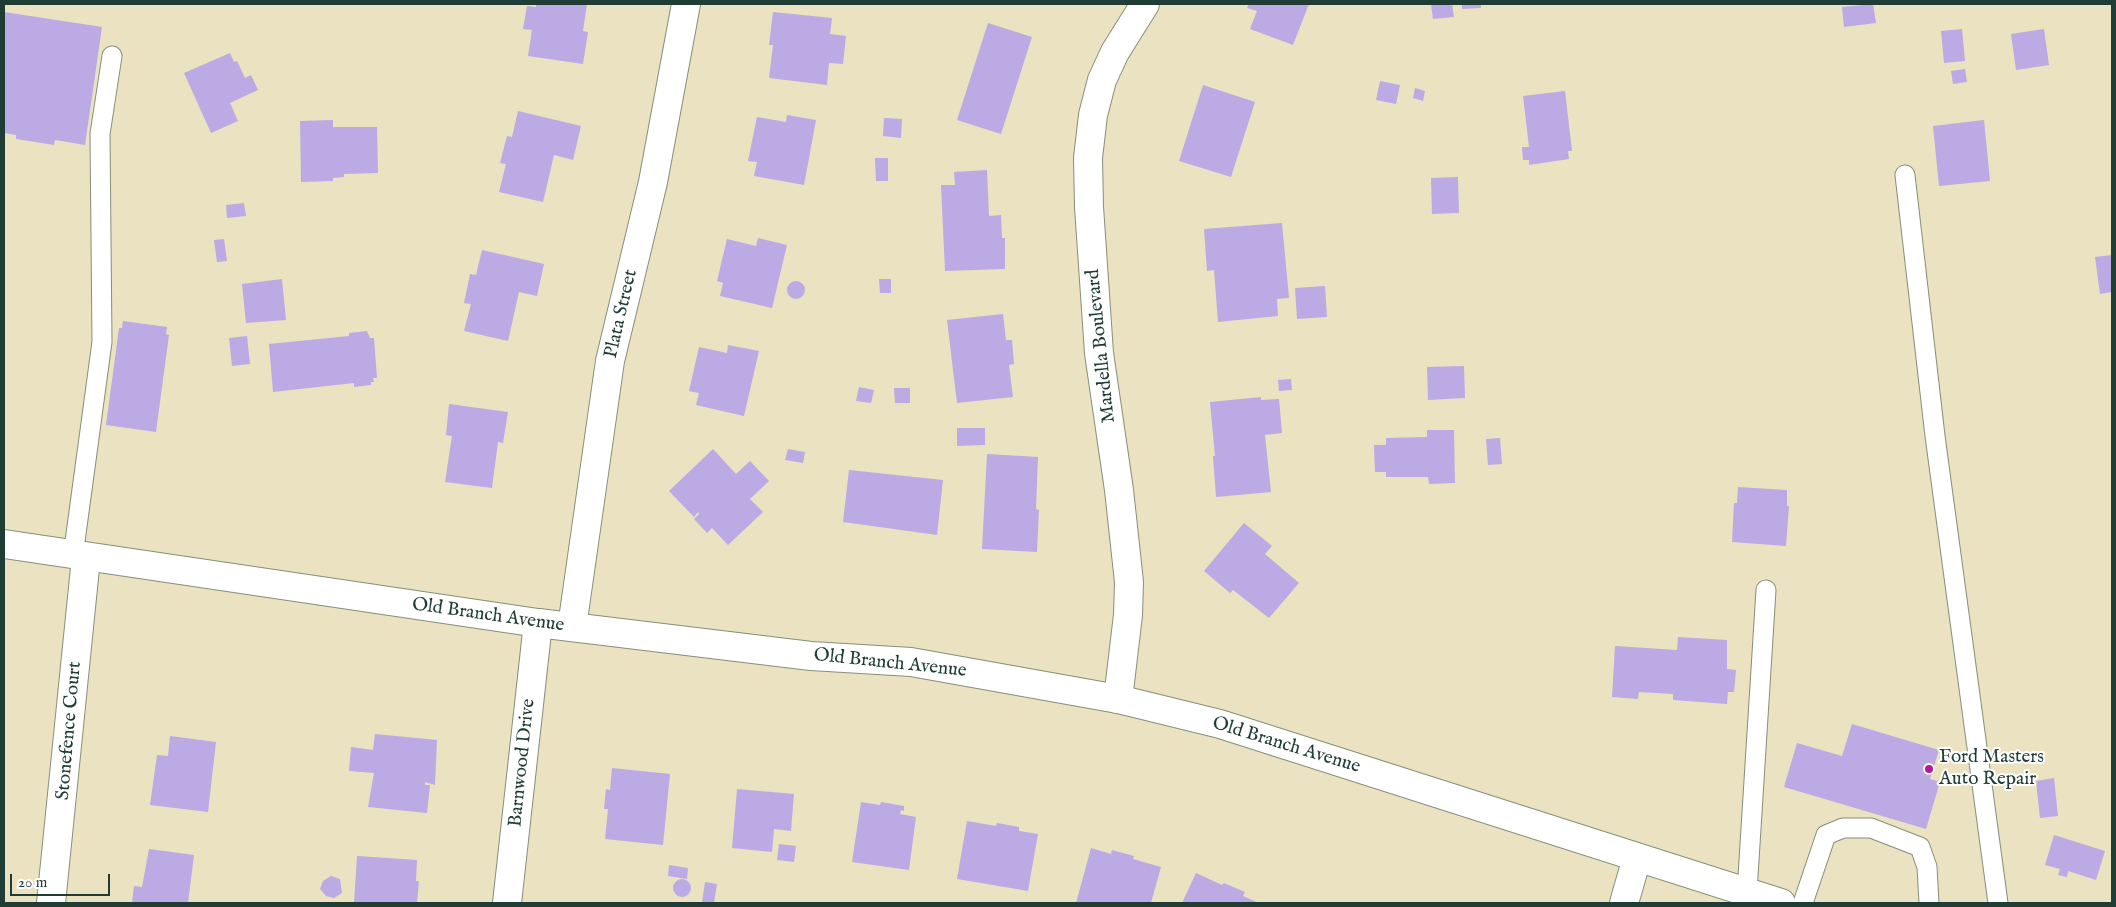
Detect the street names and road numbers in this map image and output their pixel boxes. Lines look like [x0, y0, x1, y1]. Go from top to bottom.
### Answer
street label: Plata Street [601, 267, 643, 361]
street label: Mardella Boulevard [1083, 268, 1121, 424]
street label: Old Branch Avenue [410, 594, 566, 638]
street label: Old Branch Avenue [812, 645, 968, 683]
street label: Stonefence Court [53, 661, 87, 801]
street label: Barnwood Drive [505, 698, 541, 828]
street label: Old Branch Avenue [1209, 713, 1363, 779]

